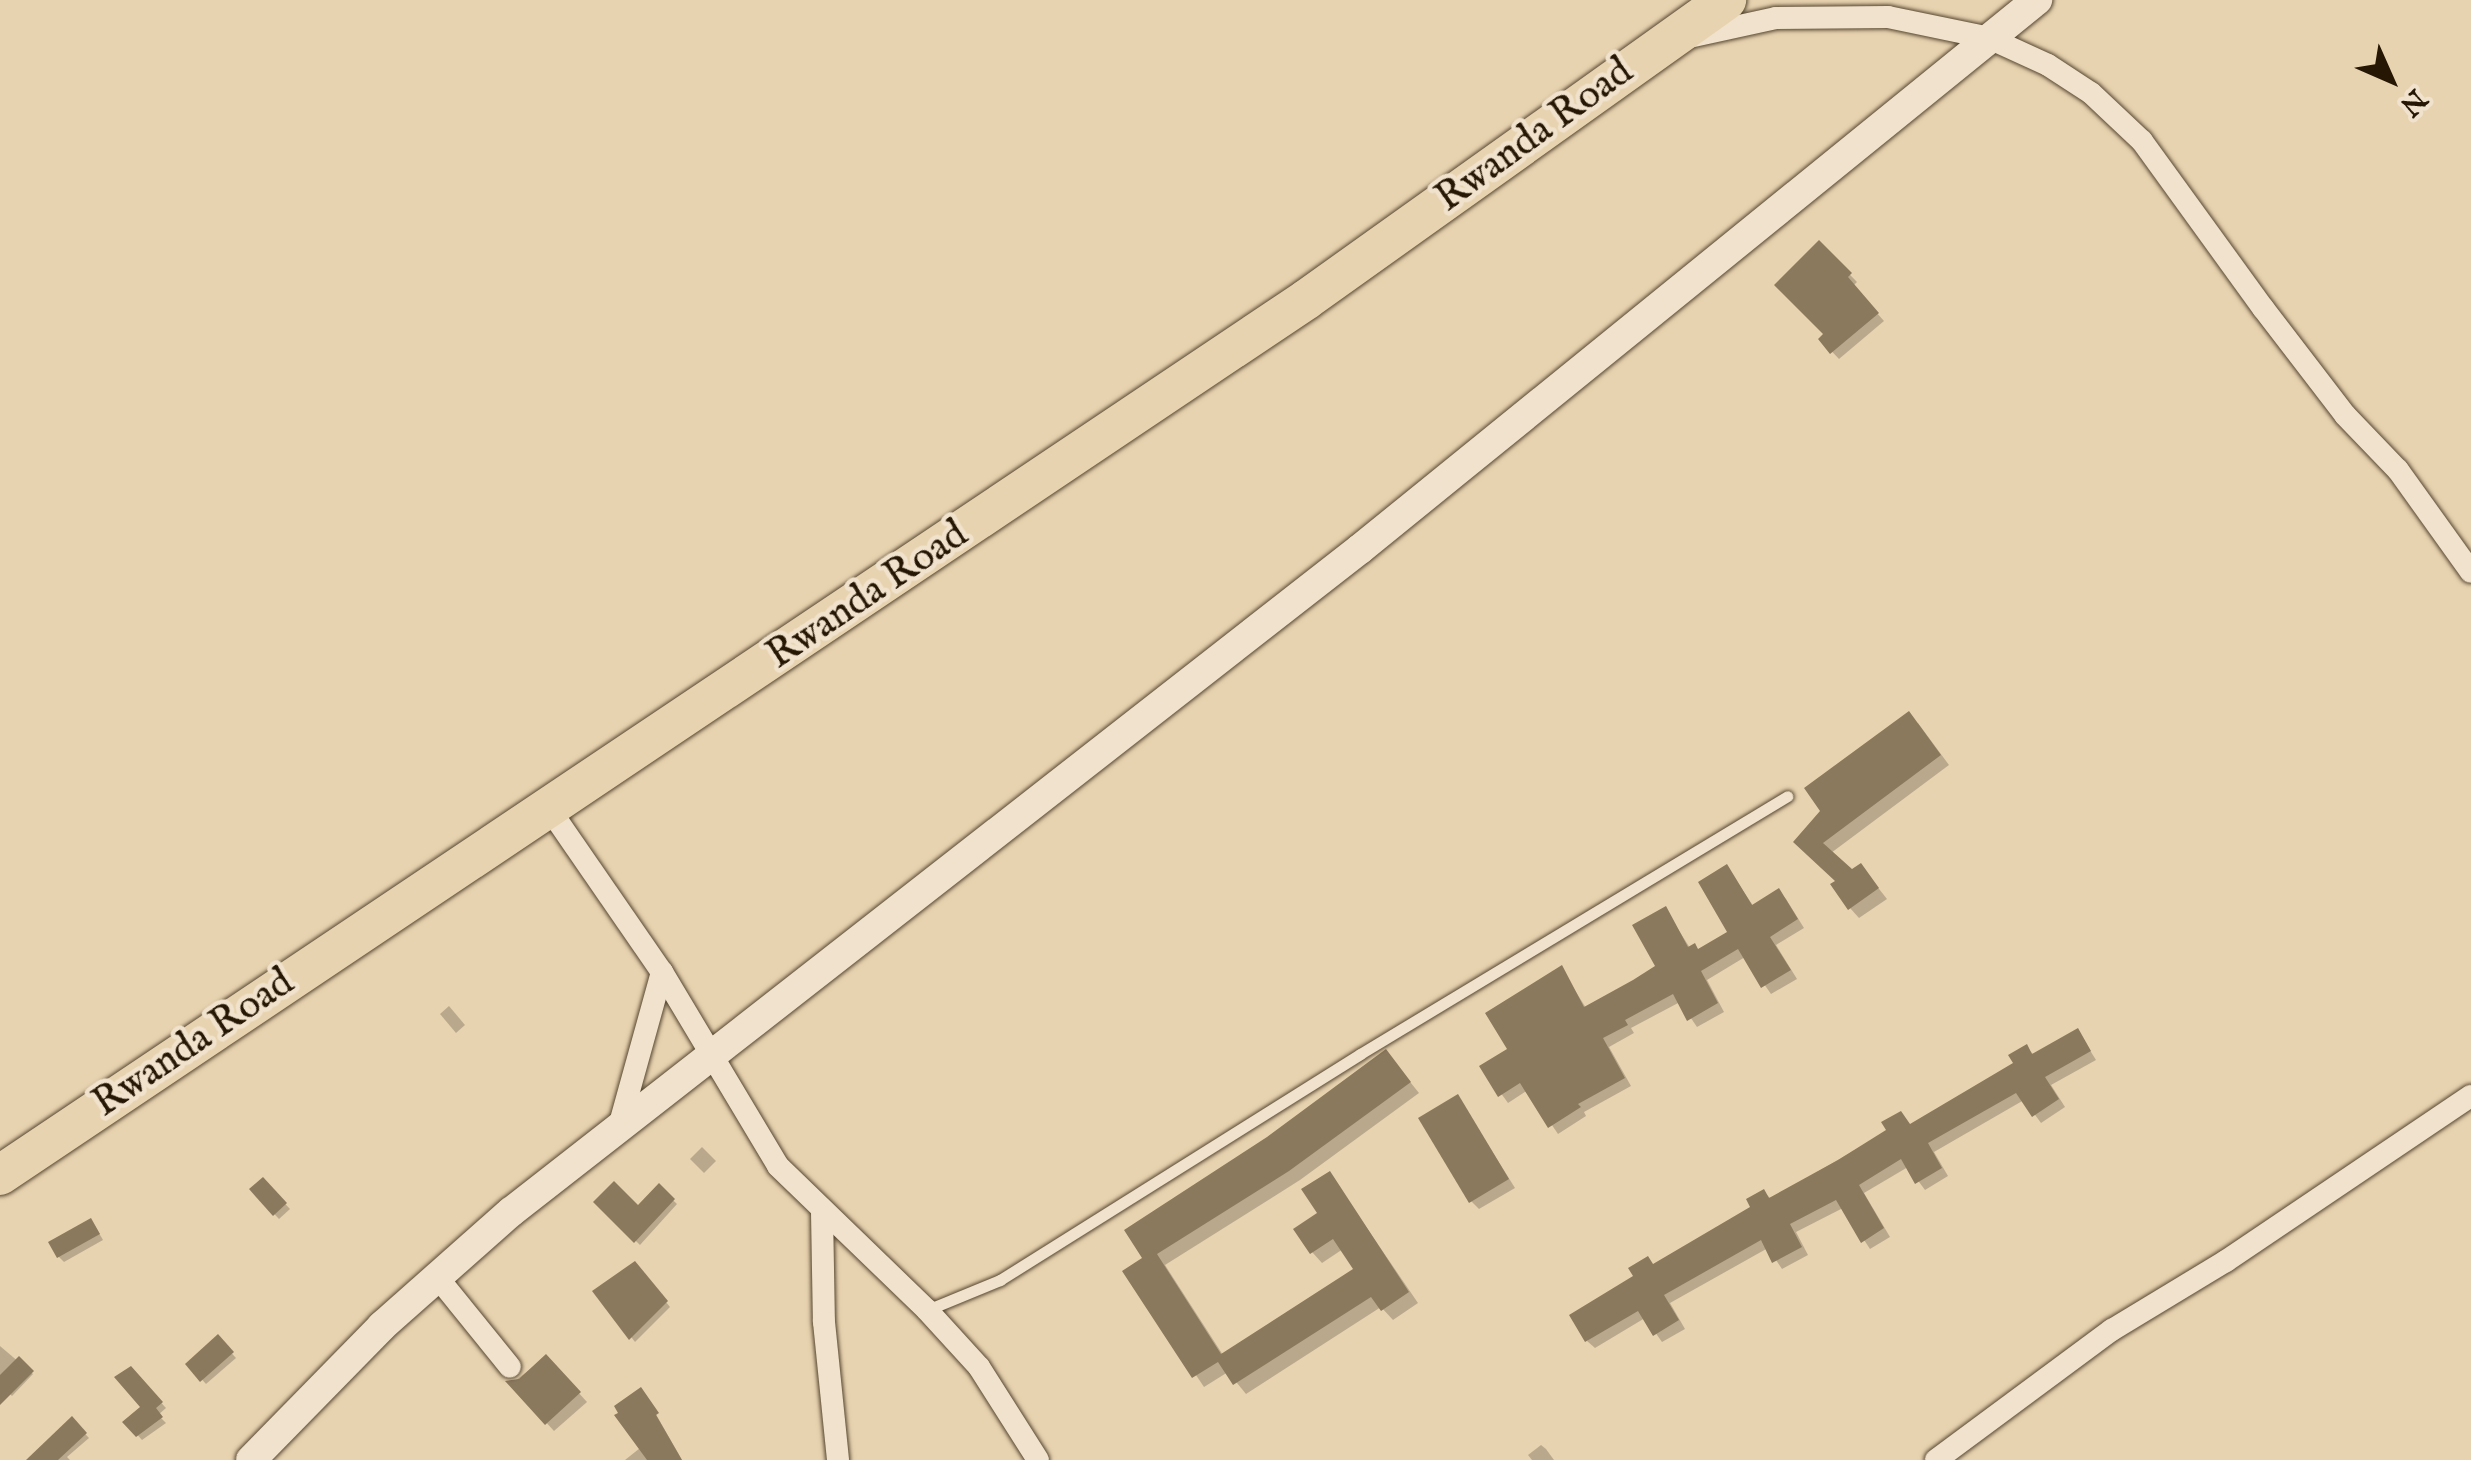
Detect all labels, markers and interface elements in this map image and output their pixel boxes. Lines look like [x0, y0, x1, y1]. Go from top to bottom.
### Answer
north arrow [2341, 30, 2441, 130]
street label: Rwanda Road [1427, 49, 1643, 223]
text: N [2392, 81, 2434, 123]
street label: Rwanda Road [759, 511, 977, 681]
street label: Rwanda Road [85, 959, 303, 1129]

